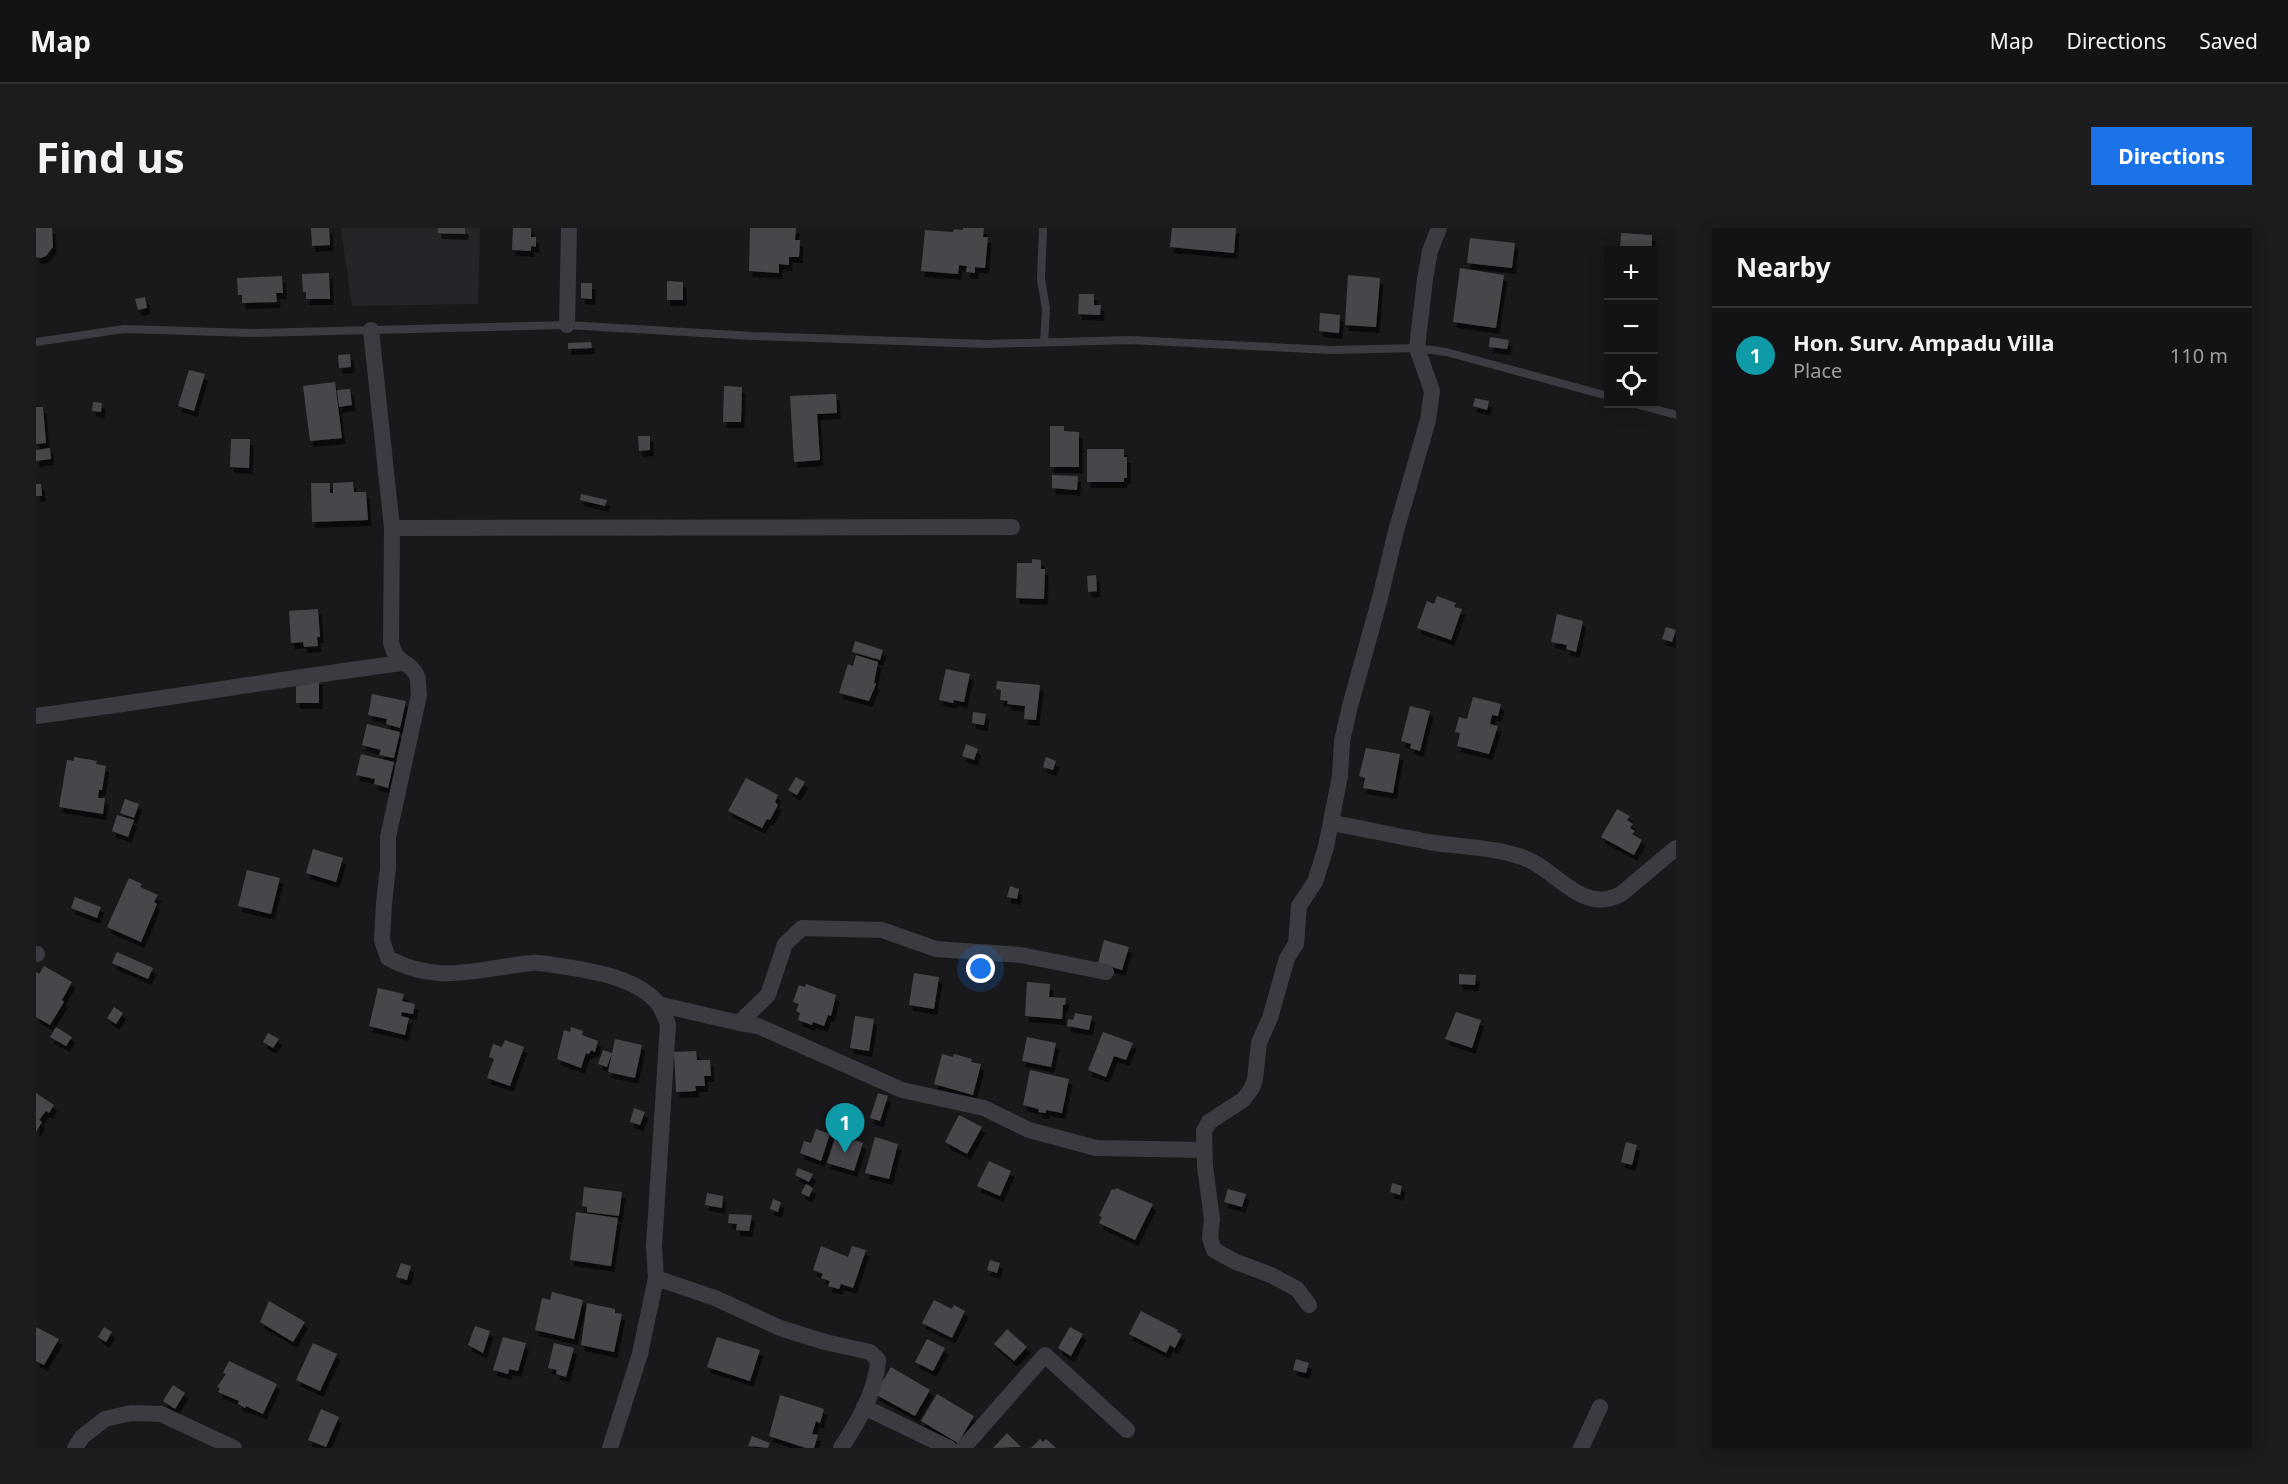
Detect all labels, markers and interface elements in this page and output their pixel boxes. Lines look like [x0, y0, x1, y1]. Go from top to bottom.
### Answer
text: Map [30, 22, 91, 60]
text: Map [1990, 27, 2034, 55]
text: Directions [2067, 27, 2166, 55]
text: Saved [2199, 27, 2258, 55]
button: Directions [2091, 127, 2252, 185]
text: Find us [36, 128, 185, 185]
map controls [1604, 246, 1658, 408]
button: + [1604, 246, 1658, 300]
text: Nearby [1736, 249, 1831, 285]
button: − [1604, 300, 1658, 354]
text: Hon. Surv. Ampadu Villa [1793, 327, 2054, 357]
text: 1 [1750, 342, 1761, 369]
text: 110 m [2170, 342, 2228, 369]
button: locate [1604, 354, 1658, 408]
text: Place [1793, 357, 1842, 384]
your location [966, 954, 995, 983]
pin: 1 [826, 1104, 864, 1153]

